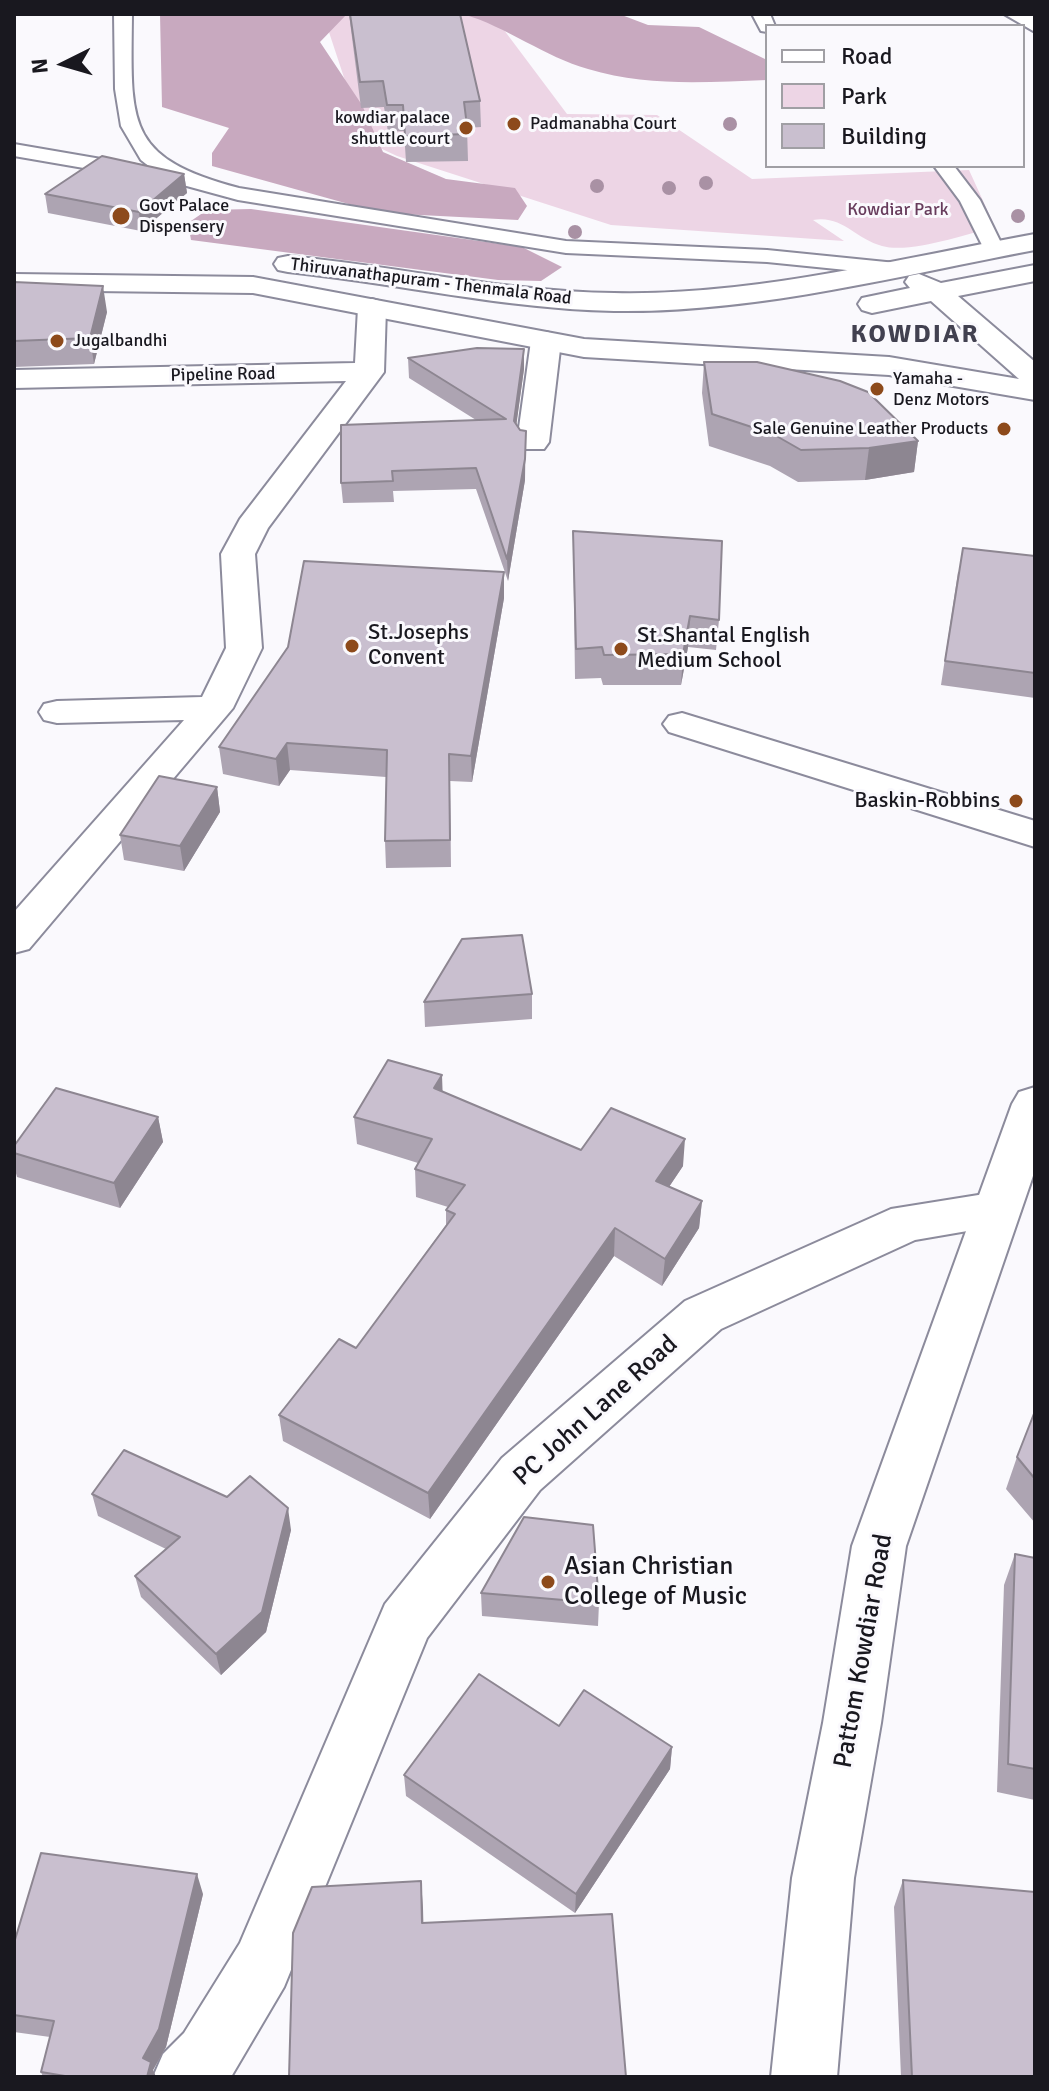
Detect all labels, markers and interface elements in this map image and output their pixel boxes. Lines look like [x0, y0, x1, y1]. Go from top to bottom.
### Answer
north arrow [24, 24, 104, 104]
legend [765, 24, 1025, 168]
text: Road [841, 41, 892, 71]
text: N [25, 57, 54, 75]
text: Park [841, 81, 887, 111]
place label: kowdiar palace shuttle court [335, 107, 450, 150]
place label: Padmanabha Court [530, 113, 676, 135]
marker: Padmanabha Court [505, 115, 523, 133]
marker: kowdiar palace shuttle court [457, 119, 475, 137]
text: Building [841, 121, 927, 151]
place label: Govt Palace Dispensery [139, 195, 229, 238]
park label: Kowdiar Park [847, 199, 949, 221]
marker: Govt Palace Dispensery [110, 205, 132, 227]
street label: Thiruvanathapuram - Thenmala Road [289, 254, 573, 310]
district label: KOWDIAR [851, 319, 979, 351]
place label: Jugalbandhi [73, 330, 167, 352]
marker: Jugalbandhi [48, 332, 66, 350]
street label: Pipeline Road [170, 363, 276, 387]
place label: Yamaha - Denz Motors [893, 368, 989, 410]
marker: Yamaha - Denz Motors [868, 380, 886, 398]
place label: Sale Genuine Leather Products [753, 418, 988, 440]
marker: Sale Genuine Leather Products [995, 420, 1013, 438]
place label: St.Josephs Convent [368, 620, 469, 672]
place label: St.Shantal English Medium School [637, 623, 810, 674]
marker: St.Josephs Convent [343, 637, 361, 655]
marker: St.Shantal English Medium School [612, 640, 630, 658]
place label: Baskin-Robbins [854, 788, 1000, 814]
marker: Baskin-Robbins [1007, 792, 1025, 810]
street label: PC John Lane Road [507, 1329, 685, 1493]
street label: Pattom Kowdiar Road [828, 1532, 900, 1770]
place label: Asian Christian College of Music [564, 1551, 747, 1612]
marker: Asian Christian College of Music [539, 1573, 557, 1591]

